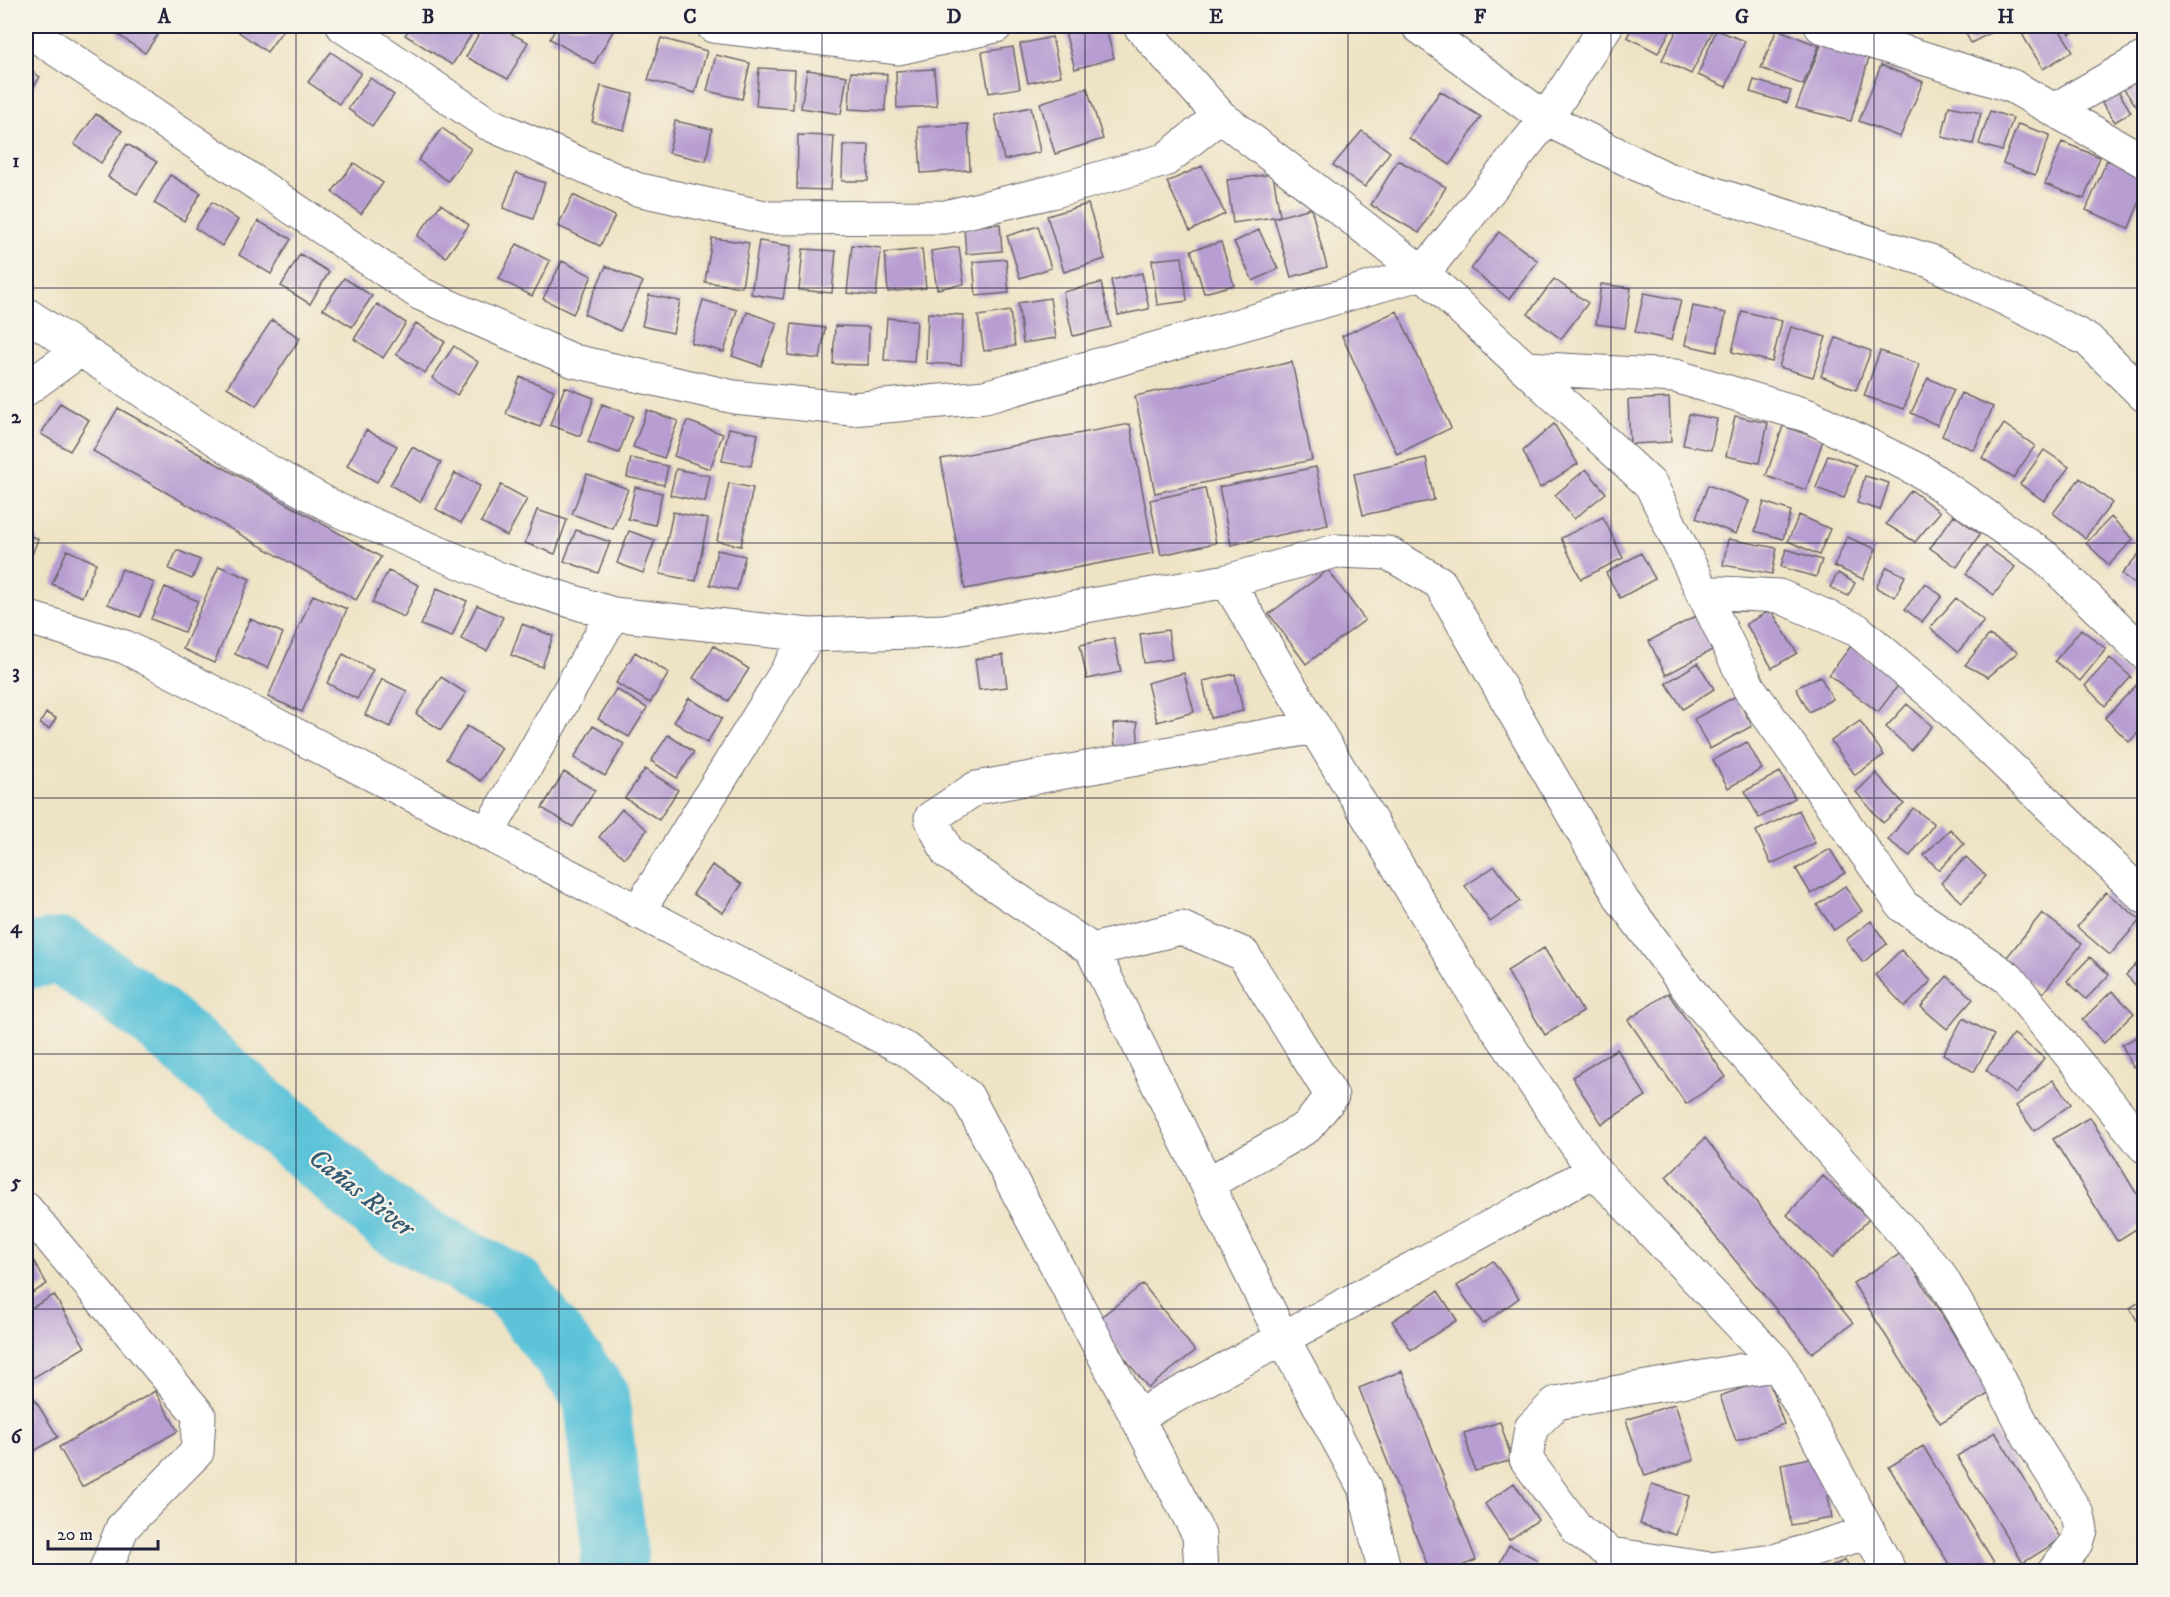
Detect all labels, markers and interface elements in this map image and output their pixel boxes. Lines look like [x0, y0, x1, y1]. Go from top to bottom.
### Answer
text: A [157, 5, 172, 30]
text: B [422, 5, 434, 30]
text: C [683, 5, 697, 30]
text: D [947, 5, 962, 30]
text: E [1209, 5, 1223, 30]
text: F [1474, 5, 1487, 30]
text: G [1735, 5, 1749, 30]
text: H [1998, 5, 2015, 30]
text: 1 [12, 149, 20, 174]
text: 2 [11, 405, 22, 430]
text: 3 [12, 660, 20, 685]
text: 4 [10, 915, 23, 940]
water label: Cañas River [302, 1141, 423, 1246]
text: 5 [10, 1170, 21, 1195]
text: 6 [11, 1425, 23, 1450]
scale bar [48, 1513, 158, 1551]
text: 20 m [57, 1524, 93, 1546]

